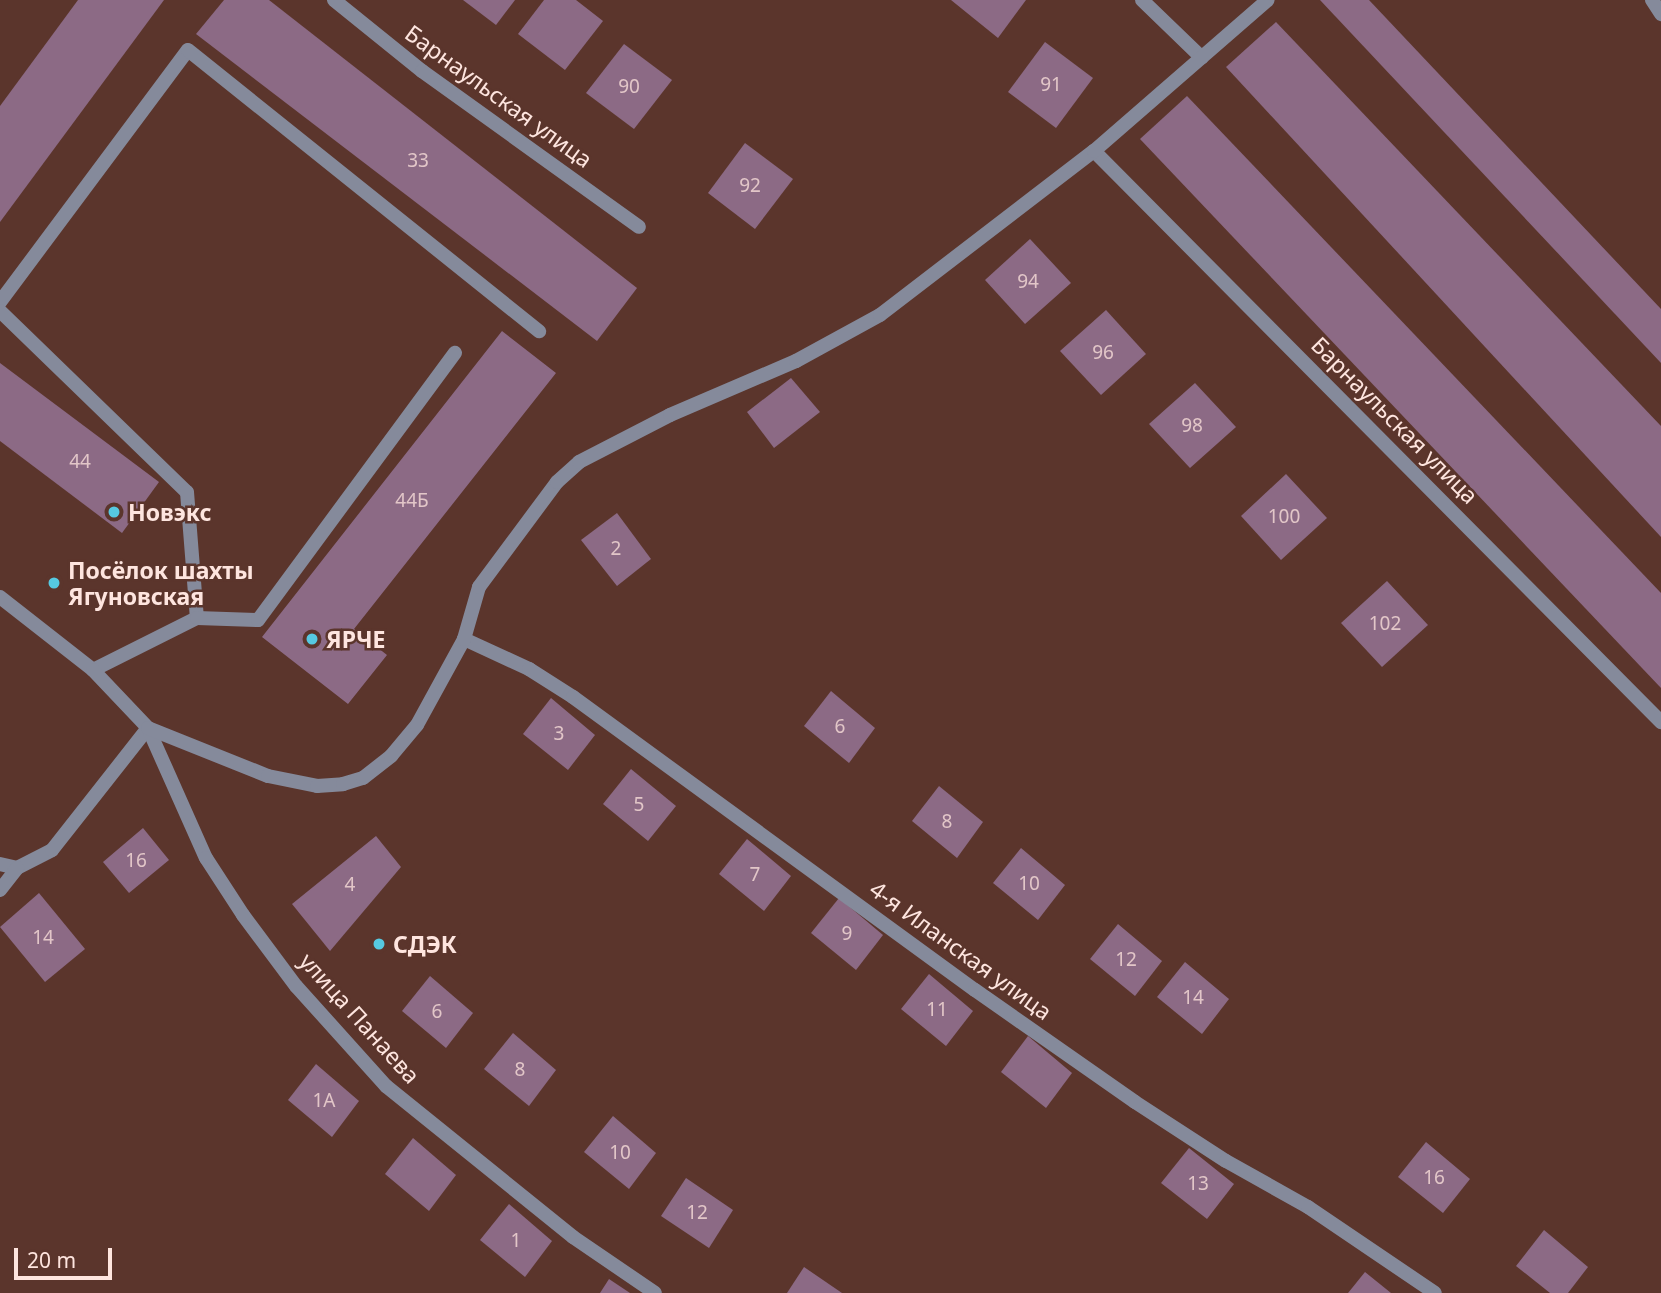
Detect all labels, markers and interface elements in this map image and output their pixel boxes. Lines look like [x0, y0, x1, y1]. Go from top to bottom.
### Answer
street label: Барнаульская улица [400, 19, 598, 173]
house number: 91 [1040, 74, 1062, 96]
house number: 90 [618, 76, 640, 98]
house number: 33 [407, 150, 429, 172]
house number: 92 [739, 175, 761, 197]
house number: 94 [1017, 271, 1039, 293]
street label: Барнаульская улица [1306, 331, 1484, 509]
house number: 96 [1092, 342, 1114, 364]
house number: 98 [1181, 415, 1203, 437]
house number: 44 [69, 451, 91, 473]
house number: 44Б [395, 490, 429, 512]
place label: Новэкс [128, 498, 212, 526]
marker: Новэкс [106, 504, 122, 520]
house number: 100 [1268, 506, 1300, 528]
house number: 2 [611, 538, 621, 560]
place label: Посёлок шахты Ягуновская [68, 556, 254, 610]
marker: Посёлок шахты Ягуновская [46, 575, 62, 591]
house number: 102 [1369, 613, 1401, 635]
place label: ЯРЧЕ [326, 625, 385, 653]
marker: ЯРЧЕ [304, 631, 320, 647]
house number: 6 [835, 716, 845, 738]
house number: 3 [554, 723, 564, 745]
house number: 5 [634, 794, 644, 816]
house number: 8 [942, 811, 952, 833]
house number: 16 [125, 850, 147, 872]
house number: 7 [750, 864, 760, 886]
house number: 10 [1018, 873, 1040, 895]
house number: 4 [345, 874, 355, 896]
street label: 4-я Иланская улица [865, 875, 1057, 1025]
house number: 9 [842, 923, 852, 945]
house number: 14 [32, 927, 54, 949]
place label: СДЭК [393, 930, 457, 958]
marker: СДЭК [371, 936, 387, 952]
street label: улица Панаева [294, 947, 426, 1089]
house number: 12 [1115, 949, 1137, 971]
house number: 14 [1182, 987, 1204, 1009]
house number: 11 [926, 999, 948, 1021]
house number: 6 [432, 1001, 442, 1023]
house number: 8 [515, 1059, 525, 1081]
house number: 1А [313, 1090, 335, 1112]
house number: 10 [609, 1142, 631, 1164]
house number: 16 [1423, 1167, 1445, 1189]
house number: 13 [1187, 1173, 1209, 1195]
house number: 12 [686, 1202, 708, 1224]
house number: 1 [511, 1230, 521, 1252]
scale bar [18, 1234, 116, 1278]
text: 20 m [27, 1246, 76, 1274]

